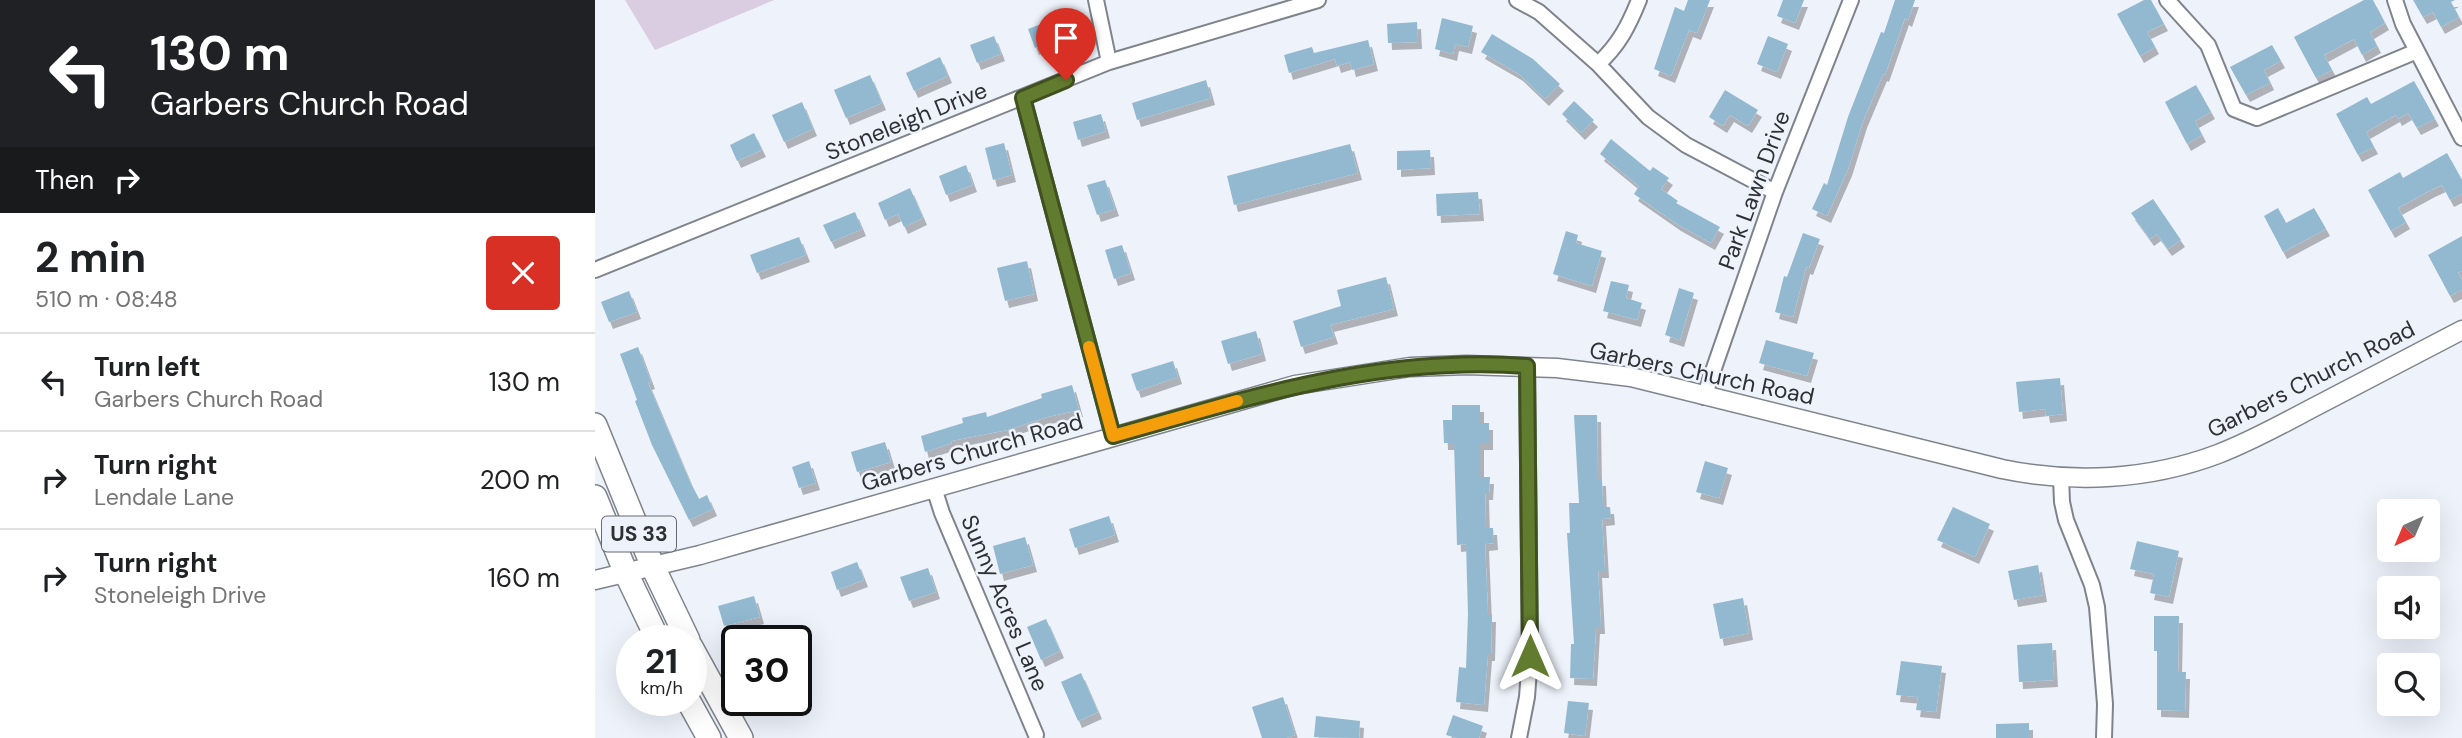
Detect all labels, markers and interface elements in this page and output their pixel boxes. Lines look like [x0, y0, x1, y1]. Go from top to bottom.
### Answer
pin [1036, 8, 1096, 80]
icon: arrive [1047, 19, 1085, 57]
text: 130 m [150, 21, 290, 85]
icon: left [35, 28, 126, 119]
street label: Stoneleigh Drive [821, 75, 991, 167]
text: Garbers Church Road [150, 83, 469, 125]
street label: Park Lawn Drive [1711, 106, 1797, 274]
icon: right [108, 161, 146, 199]
text: Then [35, 163, 94, 197]
text: 2 min [35, 230, 146, 285]
button: close [486, 236, 560, 310]
text: 510 m · 08:48 [35, 284, 178, 314]
street label: Garbers Church Road [2202, 314, 2420, 444]
street label: Garbers Church Road [1587, 335, 1817, 411]
text: Turn left [94, 350, 201, 384]
icon: left [35, 363, 73, 401]
text: 130 m [489, 365, 560, 399]
text: Garbers Church Road [94, 384, 323, 414]
street label: Garbers Church Road [858, 406, 1086, 498]
text: Turn right [94, 448, 218, 482]
icon: right [35, 461, 73, 499]
text: 200 m [480, 463, 560, 497]
text: Lendale Lane [94, 482, 234, 512]
north arrow [2377, 499, 2439, 562]
map controls [2377, 499, 2440, 716]
street label: Sunny Acres Lane [954, 510, 1056, 696]
road number: US 33 [602, 516, 676, 552]
text: Turn right [94, 546, 218, 580]
icon: right [35, 559, 73, 597]
text: 160 m [488, 561, 560, 595]
button: sound [2377, 576, 2440, 639]
text: Stoneleigh Drive [94, 580, 266, 610]
position arrow [1493, 619, 1567, 693]
speed limit sign: 30 [721, 625, 812, 716]
text: 21 [645, 638, 678, 684]
button: search [2377, 653, 2440, 716]
text: km/h [640, 676, 683, 700]

